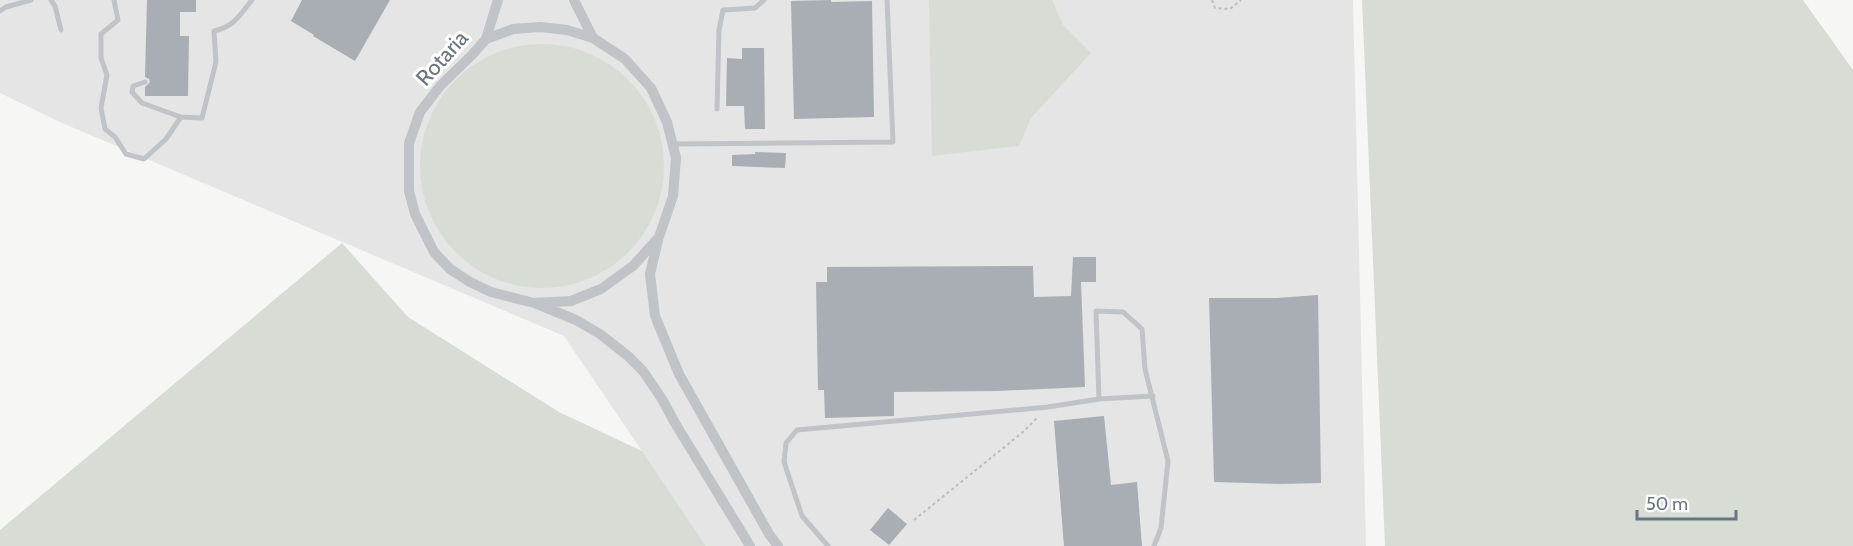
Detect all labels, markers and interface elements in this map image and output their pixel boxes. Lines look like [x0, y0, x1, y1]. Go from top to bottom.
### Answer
street label: Rotaria [410, 25, 474, 91]
scale bar [1637, 483, 1736, 521]
text: 50 m [1646, 493, 1688, 515]

